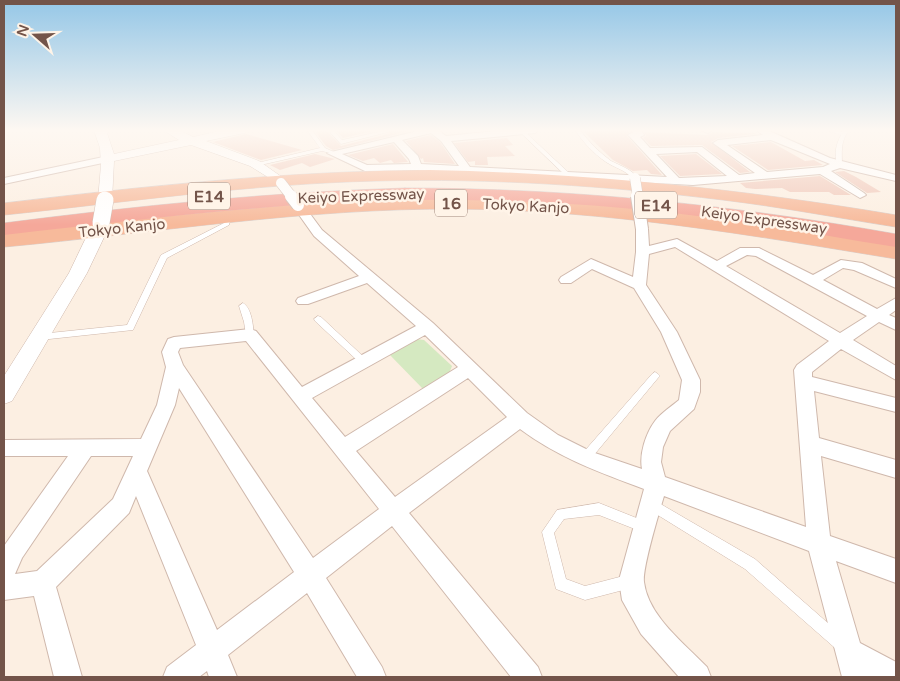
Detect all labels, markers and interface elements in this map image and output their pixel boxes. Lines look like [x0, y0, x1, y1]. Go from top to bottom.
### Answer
north arrow [10, 10, 60, 60]
text: N [13, 23, 33, 39]
road number: E14 [188, 182, 230, 210]
street label: Keiyo Expressway [297, 185, 425, 207]
road number: 16 [435, 190, 467, 217]
road number: E14 [635, 192, 677, 218]
street label: Tokyo Kanjo [482, 195, 570, 217]
street label: Keiyo Expressway [700, 202, 828, 238]
street label: Tokyo Kanjo [78, 215, 166, 241]

